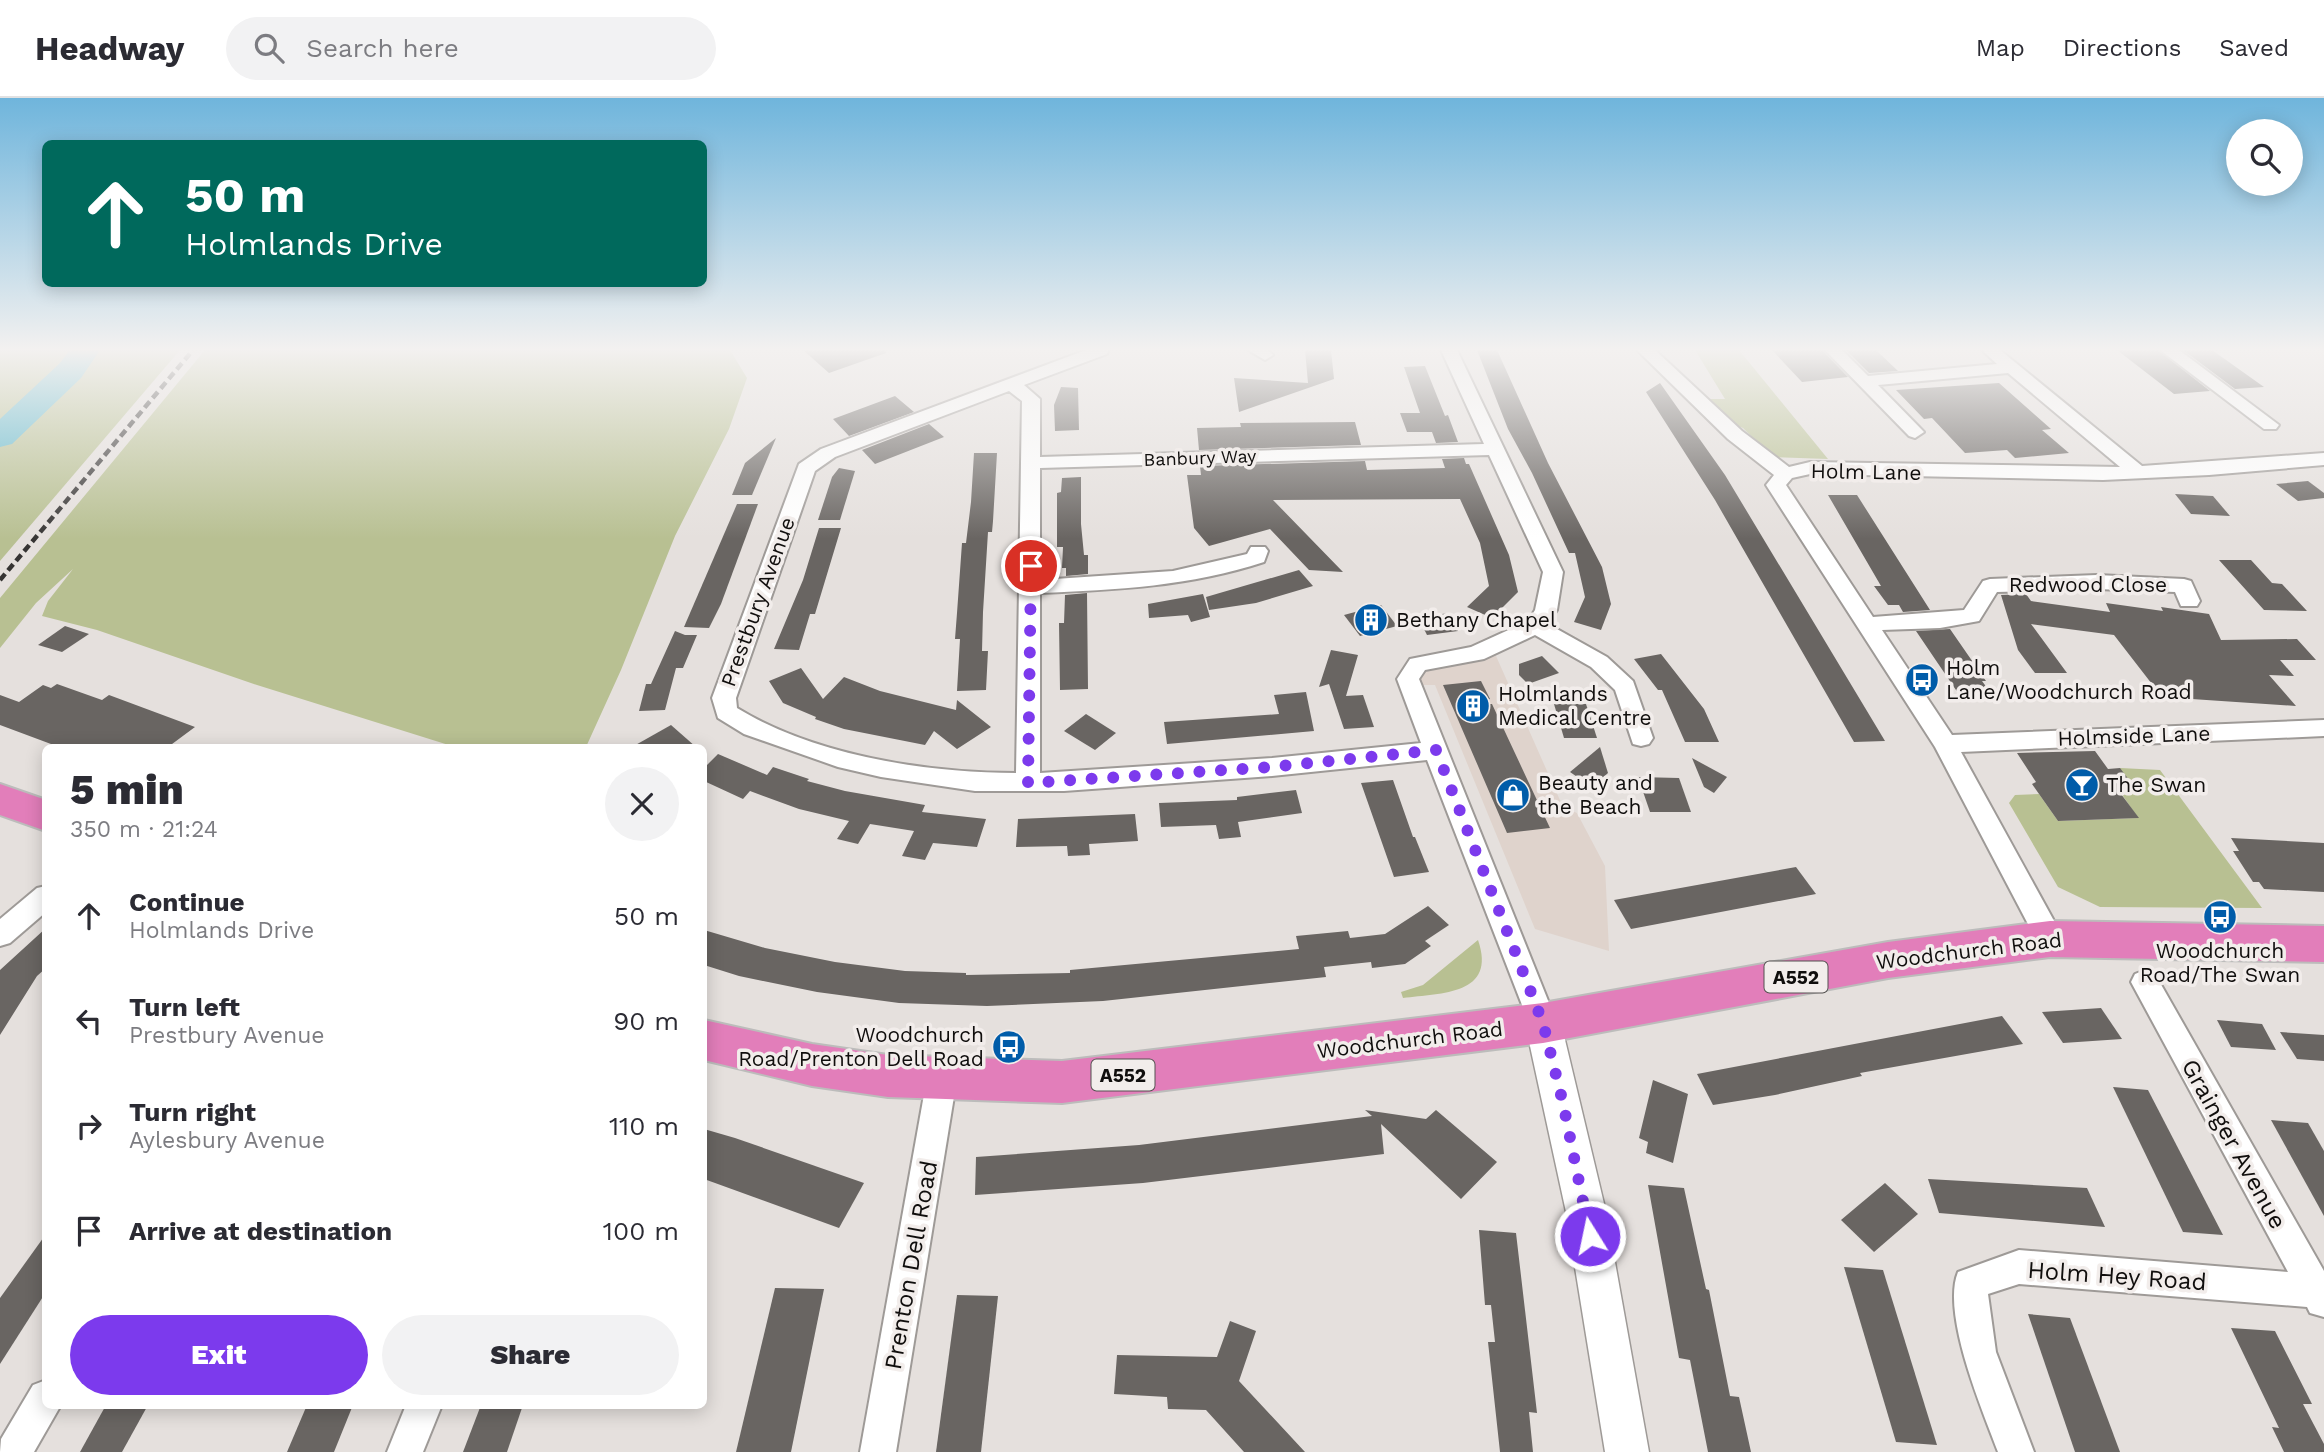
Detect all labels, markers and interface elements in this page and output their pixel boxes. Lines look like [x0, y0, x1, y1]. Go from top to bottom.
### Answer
search box [226, 17, 716, 80]
text: Headway [35, 29, 184, 68]
icon: search [250, 29, 288, 67]
text: Search here [306, 33, 459, 63]
text: Map [1976, 34, 2025, 62]
text: Directions [2063, 34, 2181, 62]
text: Saved [2219, 34, 2289, 62]
map controls [2226, 119, 2303, 196]
button: search [2226, 119, 2303, 196]
text: 50 m [185, 166, 305, 224]
icon: ahead [70, 168, 161, 259]
text: Holmlands Drive [185, 225, 443, 263]
street label: Banbury Way [1143, 445, 1257, 470]
street label: Holm Lane [1810, 458, 1922, 485]
street label: Prestbury Avenue [715, 514, 800, 690]
pin [1001, 536, 1061, 596]
icon: arrive [1012, 547, 1050, 585]
street label: Redwood Close [2009, 572, 2167, 597]
building icon: Bethany Chapel [1352, 601, 1390, 639]
place label: Bethany Chapel [1396, 607, 1557, 632]
place label: Holm Lane/Woodchurch Road [1946, 655, 2192, 704]
bus stop icon: Holm Lane/Woodchurch Road [1903, 661, 1941, 699]
place label: Holmlands Medical Centre [1498, 681, 1652, 730]
building icon: Holmlands Medical Centre [1454, 687, 1492, 725]
street label: Holmside Lane [2057, 720, 2211, 751]
text: 5 min [70, 765, 184, 814]
bar icon: The Swan [2063, 766, 2101, 804]
button: close [605, 767, 679, 841]
place label: Beauty and the Beach [1538, 770, 1653, 819]
place label: The Swan [2106, 772, 2206, 797]
shop icon: Beauty and the Beach [1494, 776, 1532, 814]
text: 350 m · 21:24 [70, 816, 218, 843]
text: Continue [129, 887, 245, 917]
icon: ahead [70, 897, 108, 935]
bus stop icon: Woodchurch Road/The Swan [2201, 898, 2239, 936]
text: 50 m [614, 901, 679, 931]
text: Holmlands Drive [129, 917, 314, 944]
street label: Woodchurch Road [1875, 927, 2063, 974]
place label: Woodchurch Road/The Swan [2140, 938, 2300, 987]
road number: A552 [1764, 962, 1828, 992]
text: Turn left [129, 992, 240, 1022]
icon: left [70, 1002, 108, 1040]
text: 90 m [613, 1006, 679, 1036]
street label: Woodchurch Road [1316, 1016, 1504, 1063]
text: Prestbury Avenue [129, 1022, 325, 1049]
place label: Woodchurch Road/Prenton Dell Road [738, 1022, 984, 1071]
bus stop icon: Woodchurch Road/Prenton Dell Road [990, 1028, 1028, 1066]
street label: Grainger Avenue [2176, 1054, 2292, 1234]
road number: A552 [1092, 1060, 1154, 1091]
text: Turn right [129, 1097, 256, 1127]
icon: right [70, 1107, 108, 1145]
text: 110 m [609, 1111, 679, 1141]
text: Aylesbury Avenue [129, 1127, 325, 1154]
street label: Prenton Dell Road [879, 1158, 943, 1372]
position arrow [1553, 1199, 1627, 1273]
icon: arrive [70, 1212, 108, 1250]
text: Arrive at destination [129, 1216, 392, 1246]
text: 100 m [603, 1216, 679, 1246]
street label: Holm Hey Road [2026, 1256, 2208, 1296]
button: Exit [70, 1315, 368, 1395]
button: Share [382, 1315, 679, 1395]

